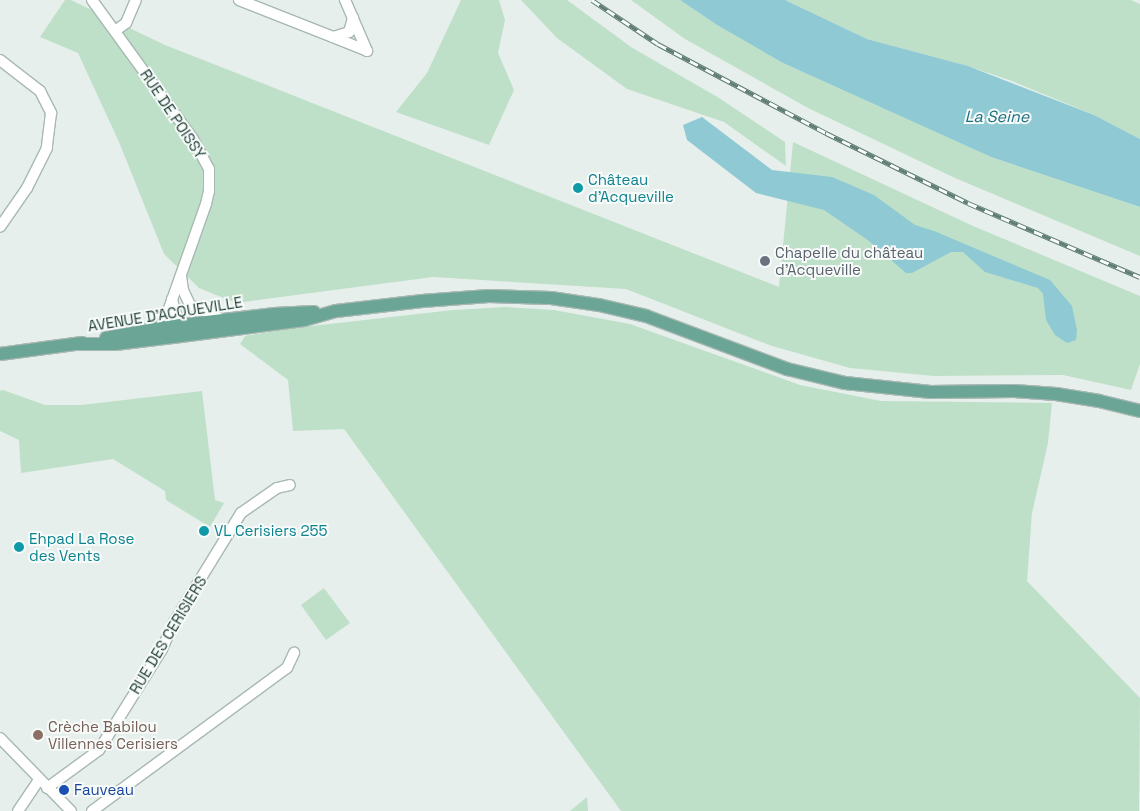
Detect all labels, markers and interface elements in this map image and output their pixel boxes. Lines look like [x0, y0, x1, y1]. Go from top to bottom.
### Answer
street label: RUE DE POISSY [136, 66, 210, 162]
water label: La Seine [965, 107, 1029, 127]
place label: Château d'Acqueville [588, 170, 674, 205]
marker: Château d'Acqueville [572, 182, 584, 194]
place label: Chapelle du château d'Acqueville [775, 243, 923, 278]
marker: Chapelle du château d'Acqueville [759, 255, 771, 267]
street label: AVENUE D'ACQUEVILLE [87, 293, 243, 335]
place label: VL Cerisiers 255 [214, 522, 328, 540]
marker: VL Cerisiers 255 [198, 525, 210, 537]
place label: Ehpad La Rose des Vents [29, 529, 134, 564]
marker: Ehpad La Rose des Vents [13, 541, 25, 553]
street label: RUE DES CERISIERS [126, 573, 210, 697]
place label: Crèche Babilou Villennes Cerisiers [48, 717, 178, 752]
marker: Crèche Babilou Villennes Cerisiers [32, 729, 44, 741]
place label: Fauveau [74, 781, 134, 799]
marker: Fauveau [58, 784, 70, 796]

